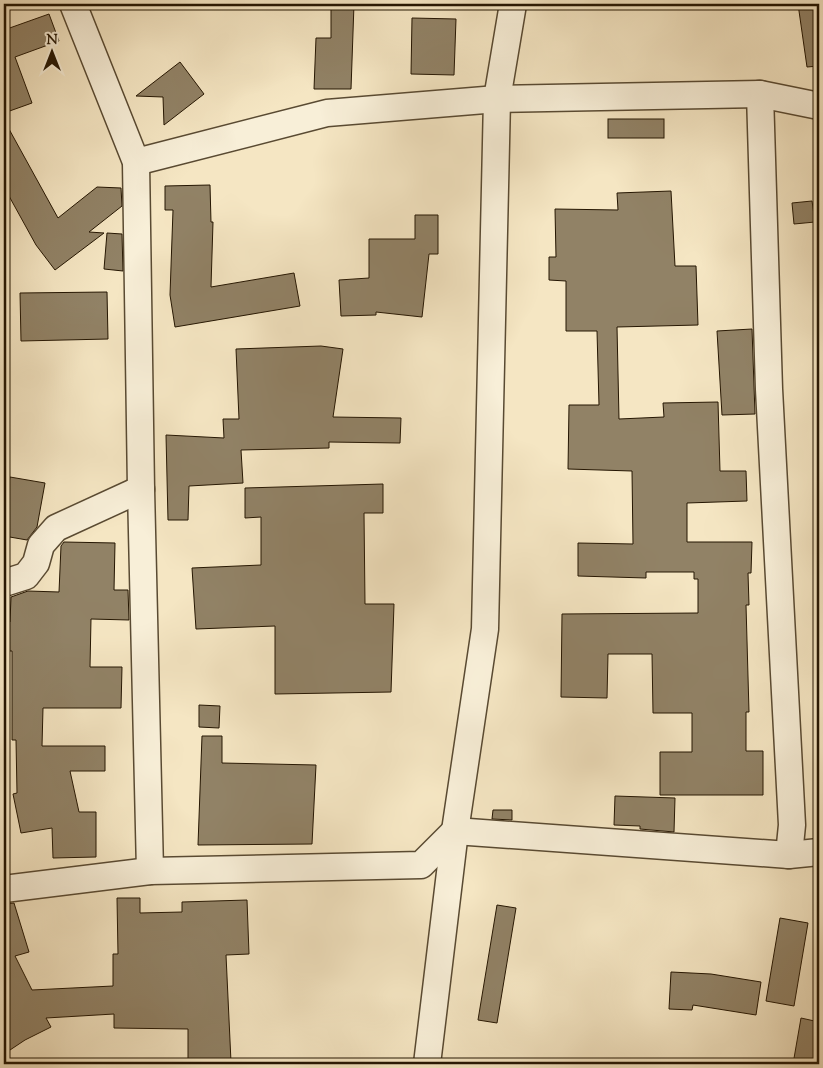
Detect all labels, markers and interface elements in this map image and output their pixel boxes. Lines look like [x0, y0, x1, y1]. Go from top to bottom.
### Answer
north arrow [28, 28, 78, 78]
text: N [46, 31, 58, 51]

